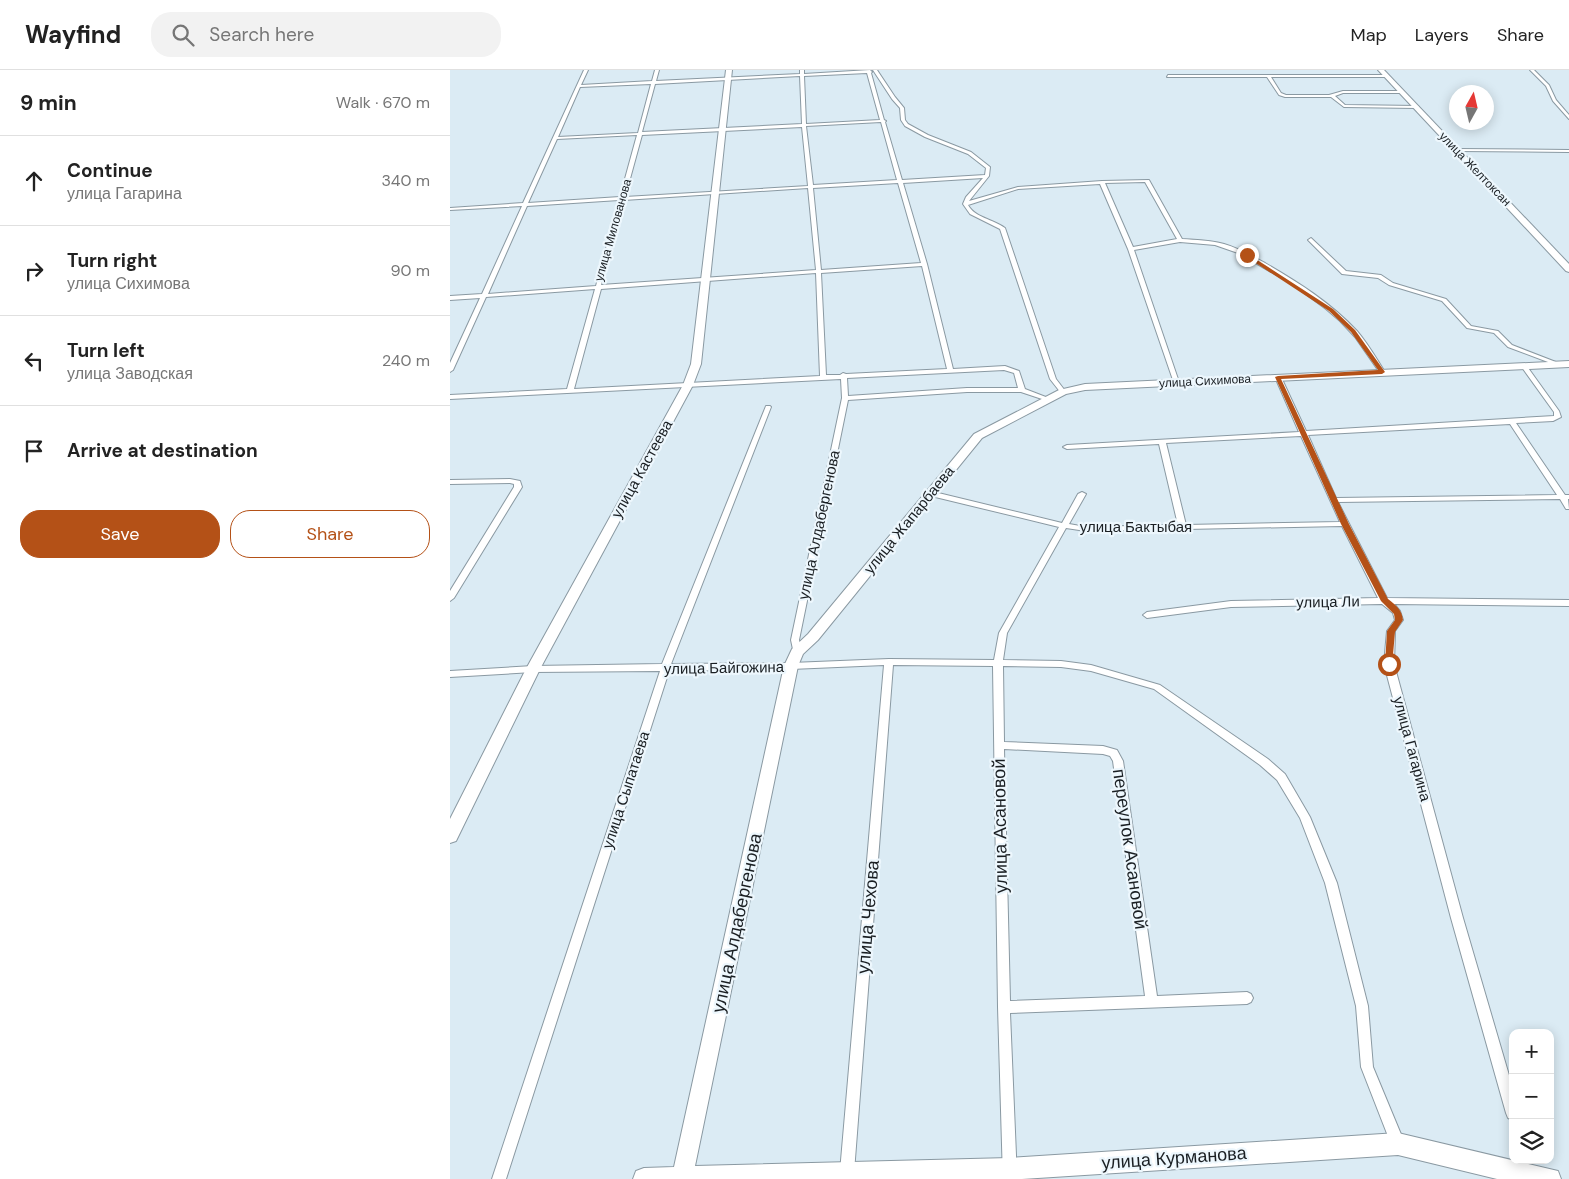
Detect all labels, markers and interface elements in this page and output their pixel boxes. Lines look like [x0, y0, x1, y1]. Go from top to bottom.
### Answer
search box [151, 12, 501, 57]
text: Wayfind [25, 19, 121, 50]
icon: search [169, 21, 197, 49]
text: Search here [209, 22, 314, 47]
text: Map [1351, 23, 1387, 47]
text: Layers [1415, 23, 1469, 47]
text: Share [1497, 23, 1544, 47]
north arrow [1449, 85, 1494, 130]
text: 9 min [20, 89, 77, 117]
text: Walk · 670 m [336, 92, 430, 113]
street label: улица Желтоксан [1436, 129, 1514, 209]
text: Continue [67, 158, 153, 183]
icon: ahead [20, 167, 48, 195]
text: 340 m [381, 170, 430, 191]
street label: улица Милованова [591, 177, 635, 283]
text: улица Гагарина [67, 183, 182, 204]
route end [1236, 244, 1259, 267]
text: Turn right [67, 248, 157, 273]
icon: right [20, 257, 48, 285]
text: 90 m [390, 260, 430, 281]
text: улица Сихимова [67, 273, 190, 294]
text: Turn left [67, 338, 145, 363]
icon: left [20, 347, 48, 375]
text: 240 m [382, 350, 430, 371]
text: улица Заводская [67, 363, 193, 384]
street label: улица Сихимова [1159, 371, 1252, 391]
street label: улица Кастеева [607, 416, 678, 522]
icon: arrive [20, 437, 48, 465]
text: Arrive at destination [67, 438, 258, 463]
street label: улица Алдабергенова [793, 448, 845, 602]
street label: улица Жапарбаева [859, 461, 959, 578]
button: Save [20, 510, 220, 558]
button: Share [230, 510, 430, 558]
street label: улица Бактыбая [1080, 517, 1192, 537]
street label: улица Ли [1296, 591, 1360, 613]
route start [1378, 653, 1401, 676]
street label: улица Байгожина [664, 657, 785, 679]
street label: улица Гагарина [1388, 694, 1436, 804]
street label: улица Сыпатаева [598, 728, 655, 851]
street label: улица Асановой [987, 758, 1013, 894]
street label: переулок Асановой [1107, 767, 1153, 931]
street label: улица Алдабергенова [706, 830, 768, 1015]
street label: улица Чехова [851, 858, 885, 975]
map controls [1509, 1029, 1554, 1164]
button: + [1509, 1029, 1554, 1074]
button: − [1509, 1074, 1554, 1119]
button: layers [1509, 1119, 1554, 1164]
street label: улица Курманова [1101, 1141, 1248, 1175]

